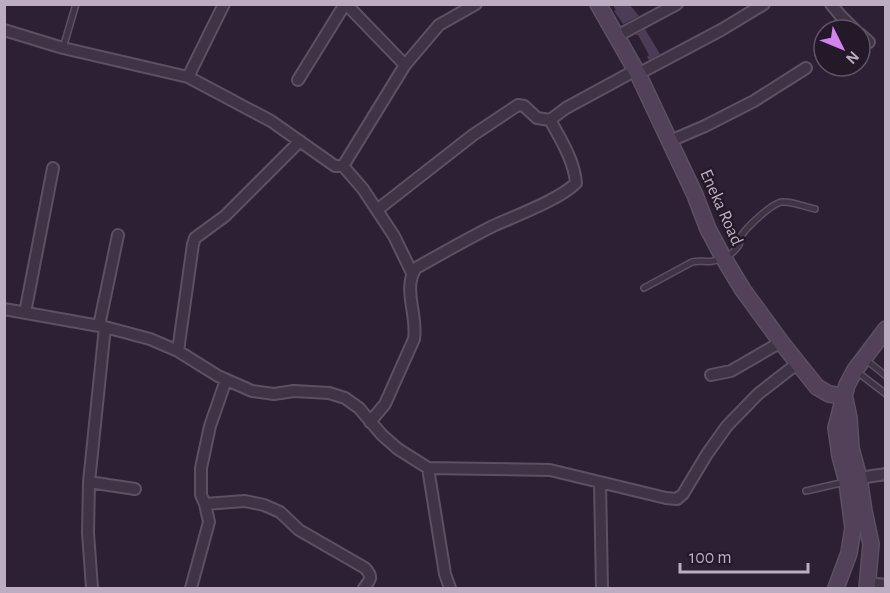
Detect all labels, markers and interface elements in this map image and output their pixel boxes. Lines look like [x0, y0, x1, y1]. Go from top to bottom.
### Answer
north arrow [812, 18, 872, 78]
text: N [843, 48, 862, 67]
street label: Eneka Road [696, 167, 746, 248]
scale bar [680, 536, 808, 574]
text: 100 m [689, 549, 732, 567]

